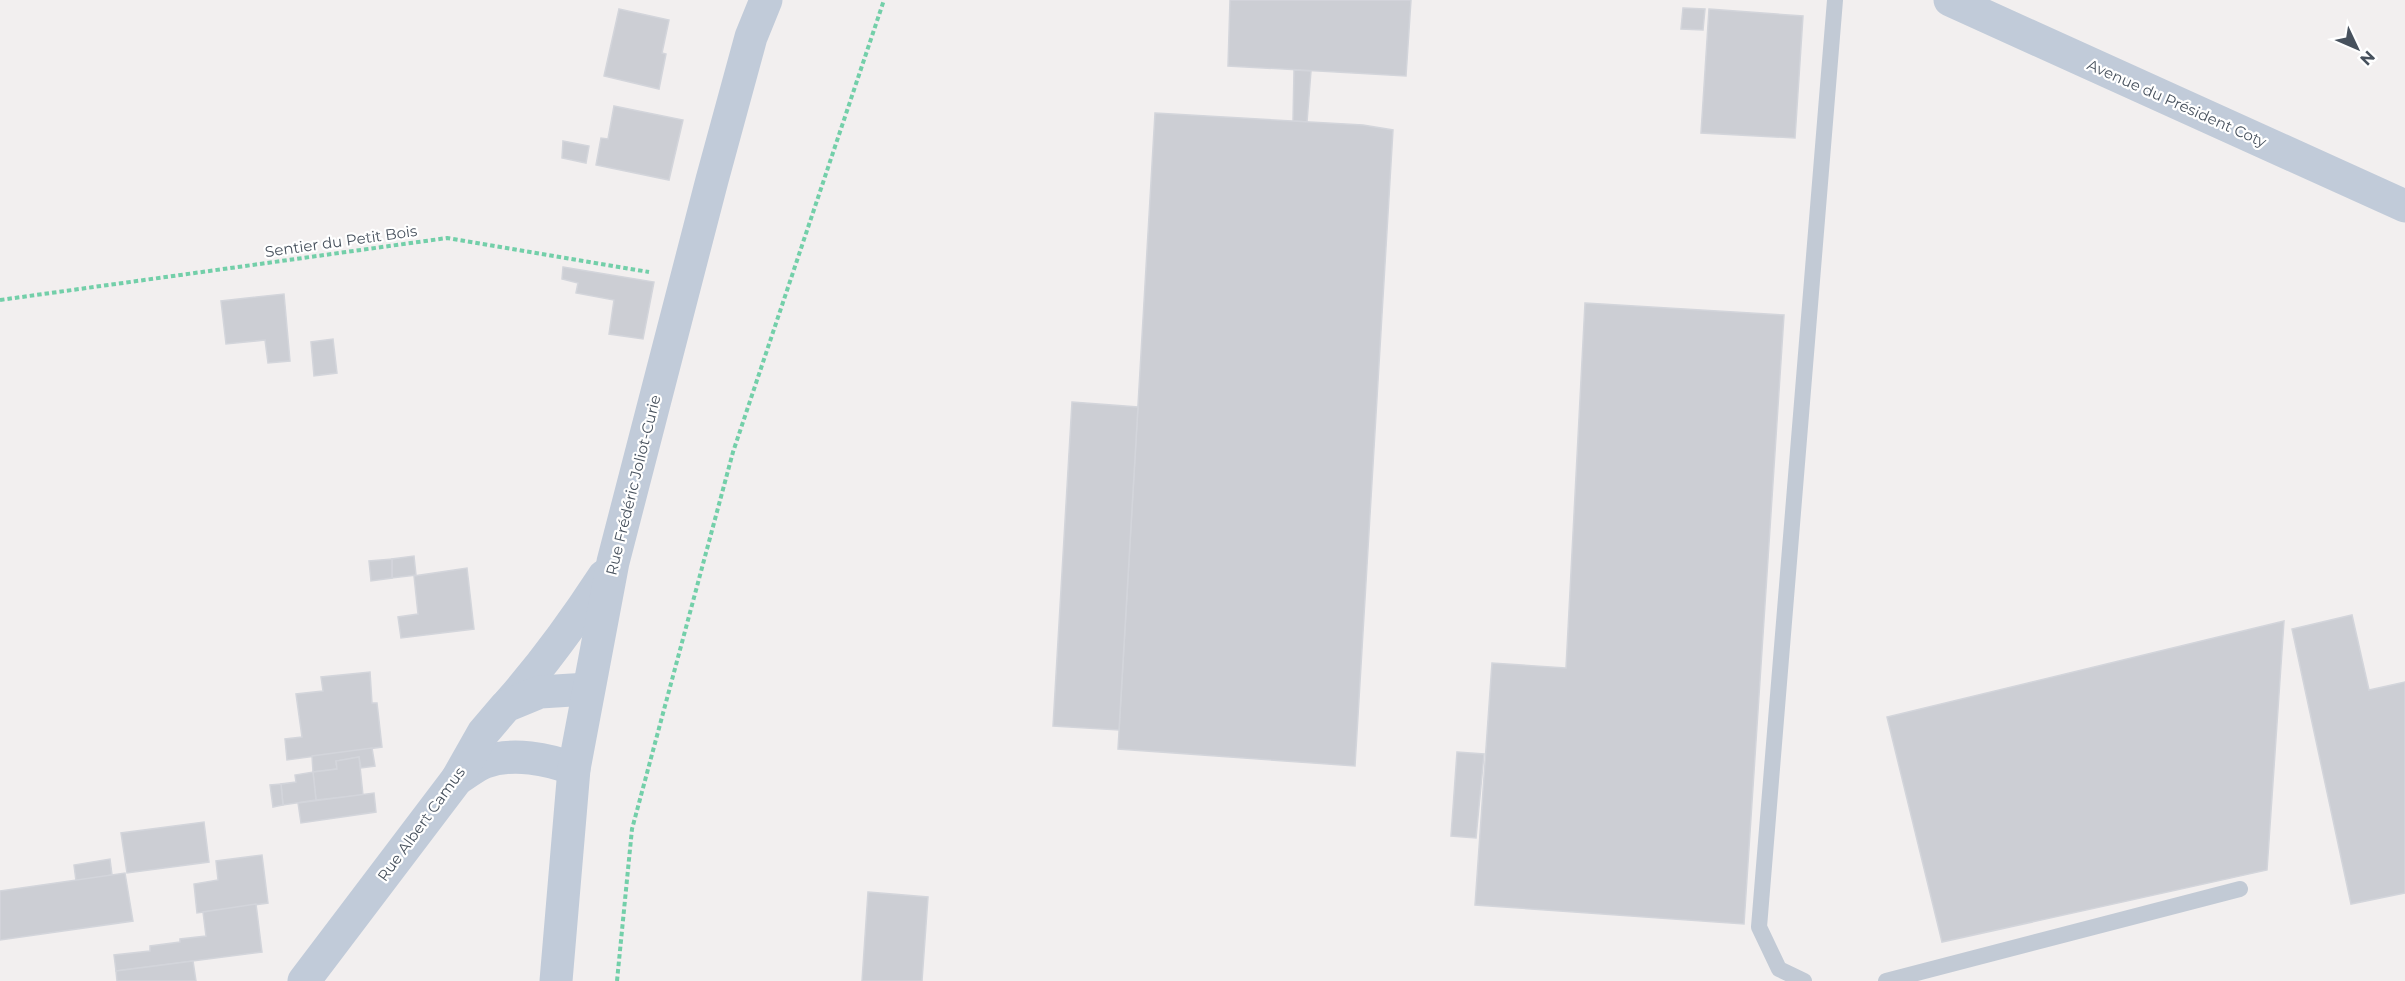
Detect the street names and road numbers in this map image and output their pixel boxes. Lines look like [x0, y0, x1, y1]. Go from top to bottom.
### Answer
street label: Avenue du Président Coty [2084, 55, 2270, 152]
street label: Sentier du Petit Bois [264, 221, 418, 261]
street label: Rue Frédéric Joliot-Curie [601, 393, 665, 577]
street label: Rue Albert Camus [373, 763, 469, 885]

